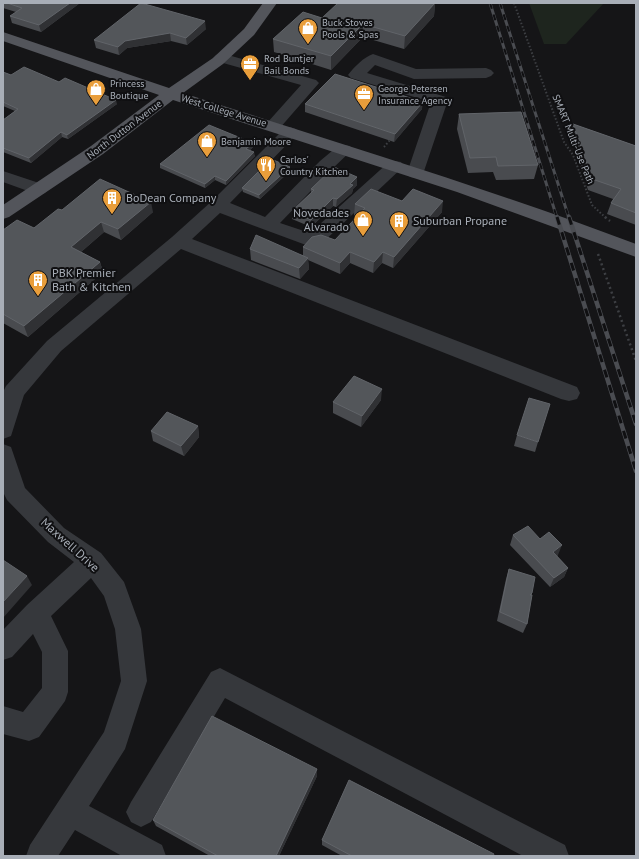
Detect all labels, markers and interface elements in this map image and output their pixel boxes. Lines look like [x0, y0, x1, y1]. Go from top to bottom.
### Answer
place label: Buck Stoves Pools & Spas [322, 16, 378, 41]
shop icon: Buck Stoves Pools & Spas [297, 17, 319, 45]
place label: Rod Buntjer Bail Bonds [264, 52, 315, 77]
office icon: Rod Buntjer Bail Bonds [239, 53, 261, 81]
place label: Princess Boutique [110, 77, 149, 102]
shop icon: Princess Boutique [85, 78, 107, 106]
place label: George Petersen Insurance Agency [378, 82, 453, 107]
office icon: George Petersen Insurance Agency [353, 83, 375, 111]
street label: West College Avenue [180, 91, 268, 130]
street label: SMART Multi-Use Path [550, 92, 597, 186]
street label: North Dutton Avenue [84, 97, 164, 162]
shop icon: Benjamin Moore [196, 130, 218, 158]
place label: Benjamin Moore [221, 135, 291, 148]
place label: Carlos' Country Kitchen [280, 153, 348, 178]
restaurant icon: Carlos' Country Kitchen [255, 154, 277, 182]
building icon: BoDean Company [101, 187, 123, 215]
place label: BoDean Company [126, 190, 217, 205]
place label: Novedades Alvarado [293, 205, 349, 234]
shop icon: Novedades Alvarado [352, 209, 374, 237]
building icon: Suburban Propane [388, 210, 410, 238]
place label: Suburban Propane [413, 213, 507, 228]
place label: PBK Premier Bath & Kitchen [52, 265, 131, 294]
building icon: PBK Premier Bath & Kitchen [27, 269, 49, 297]
street label: Maxwell Drive [38, 514, 103, 575]

